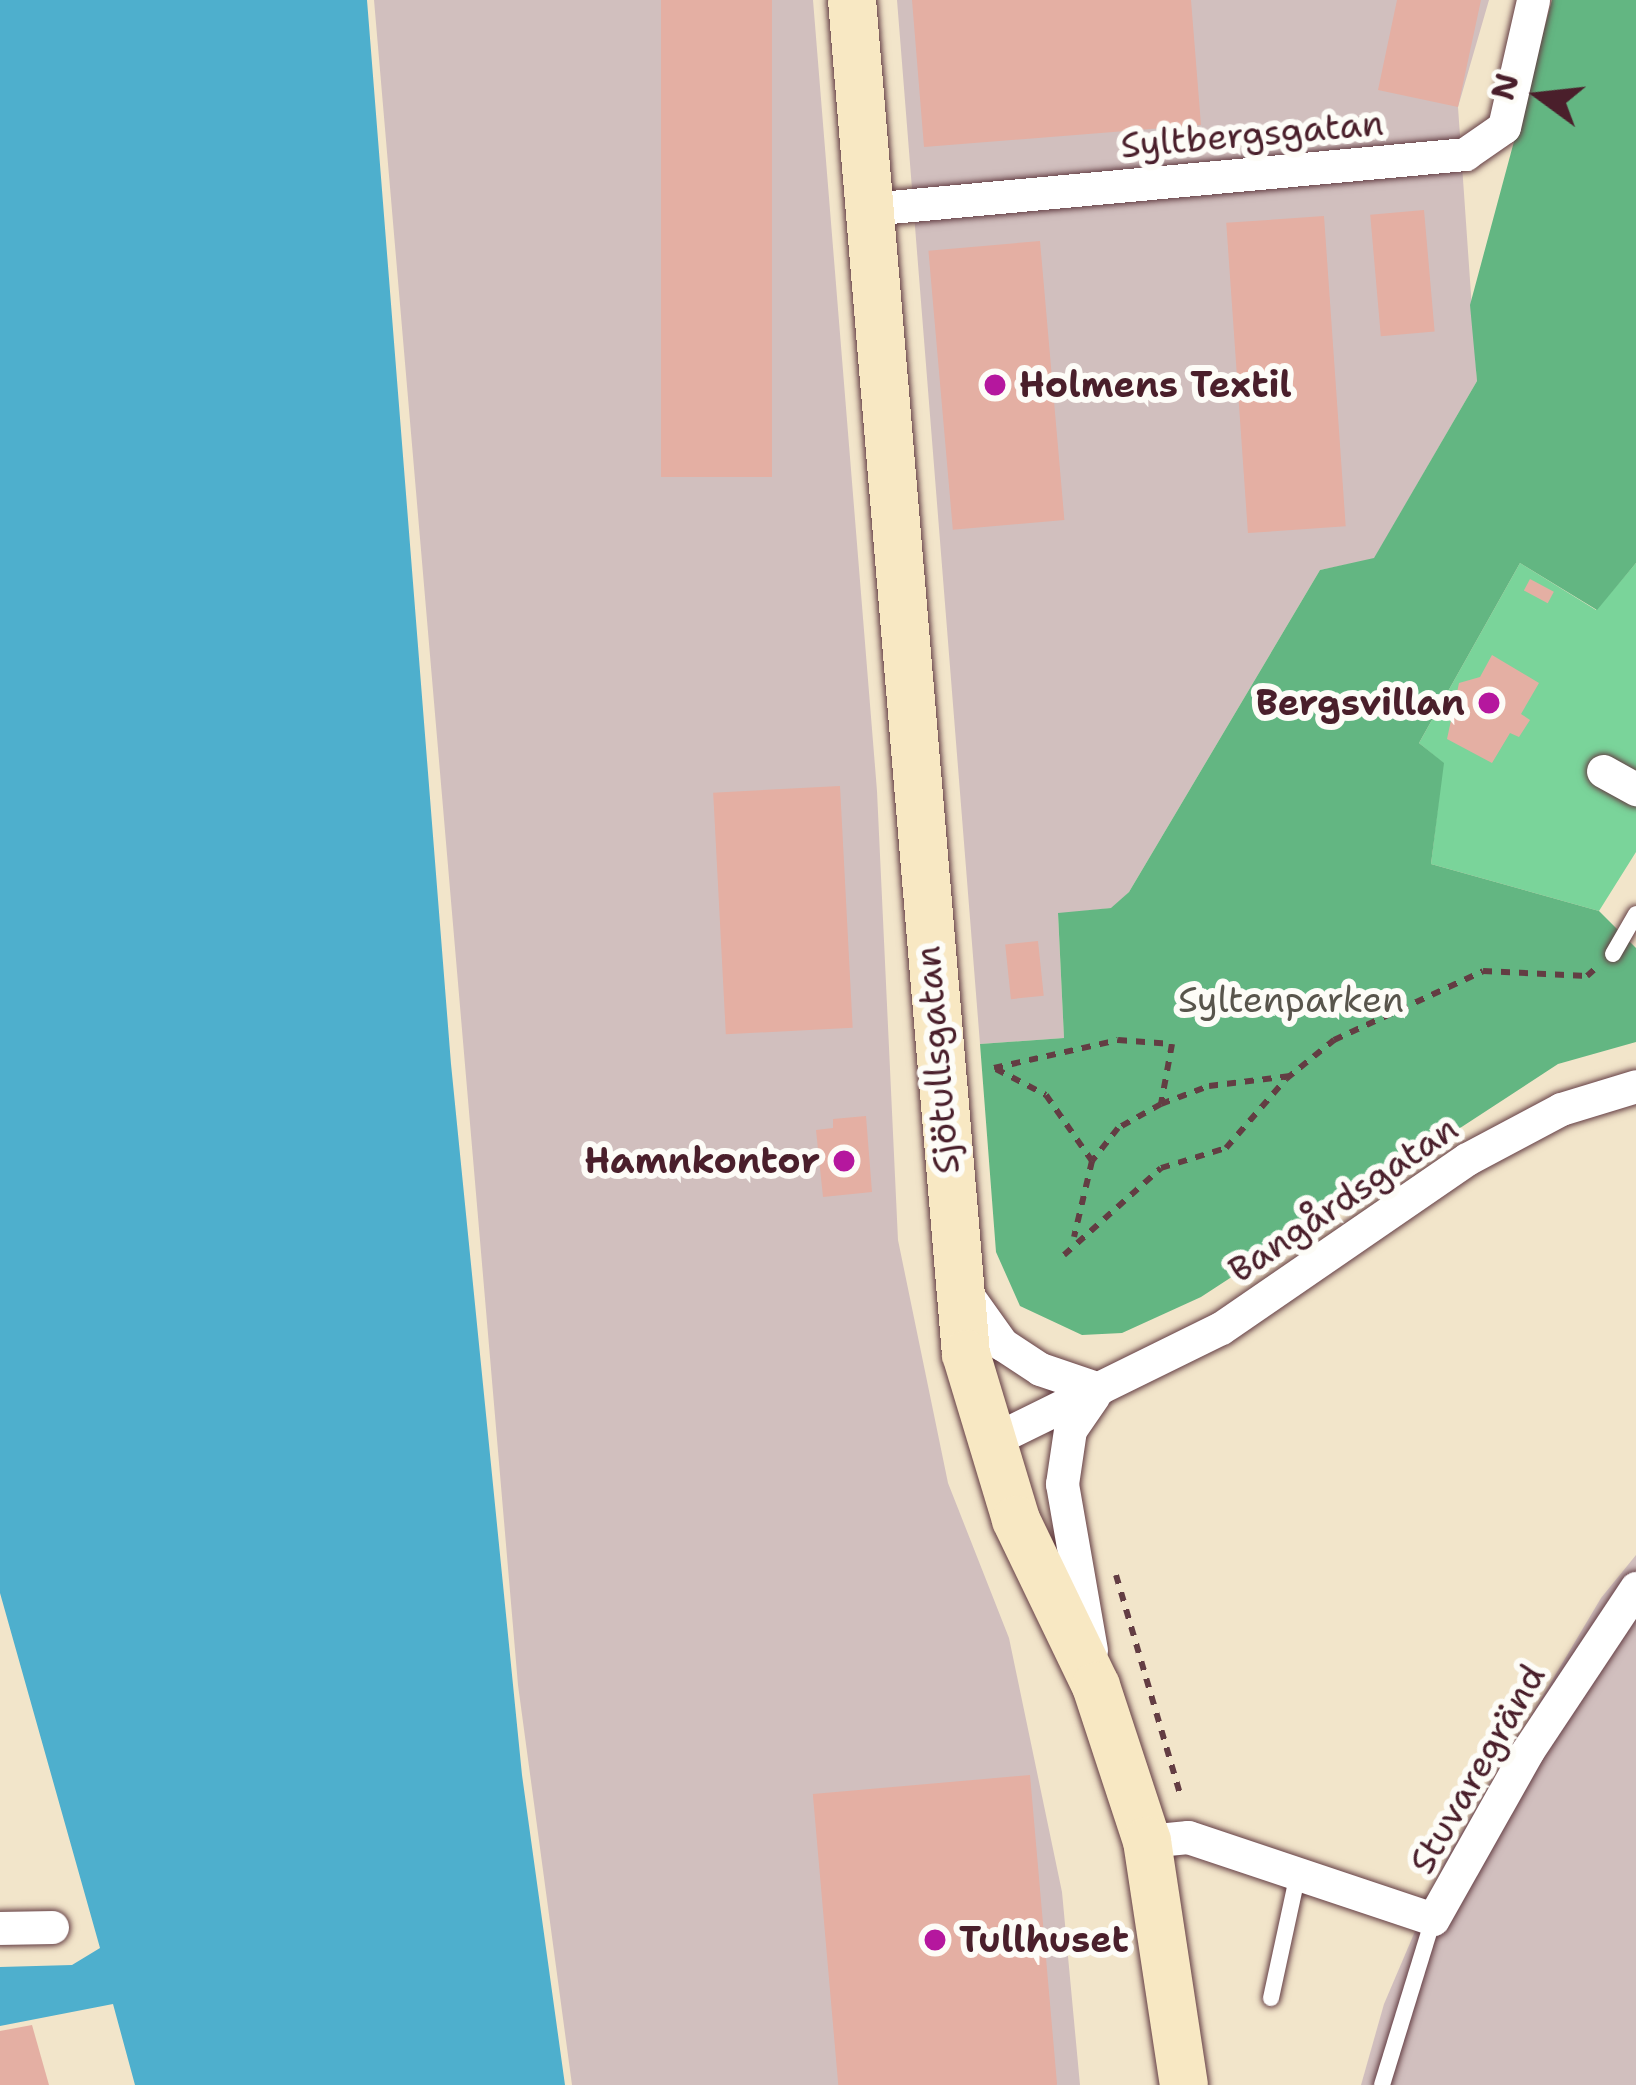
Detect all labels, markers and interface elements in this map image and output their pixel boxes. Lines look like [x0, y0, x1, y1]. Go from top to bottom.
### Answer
north arrow [1480, 36, 1600, 156]
text: N [1480, 68, 1530, 105]
street label: Syltbergsgatan [1119, 101, 1385, 167]
place label: Holmens Textil [1019, 363, 1292, 407]
marker: Holmens Textil [982, 372, 1008, 398]
place label: Bergsvillan [1256, 681, 1465, 725]
marker: Bergsvillan [1476, 690, 1502, 716]
street label: Sjötullsgatan [905, 944, 969, 1176]
park label: Syltenparken [1178, 978, 1404, 1022]
street label: Bangårdsgatan [1220, 1106, 1466, 1292]
place label: Hamnkontor [584, 1139, 820, 1183]
marker: Hamnkontor [831, 1148, 857, 1174]
street label: Stuvaregränd [1400, 1657, 1554, 1881]
place label: Tullhuset [959, 1918, 1129, 1962]
marker: Tullhuset [922, 1927, 948, 1953]

